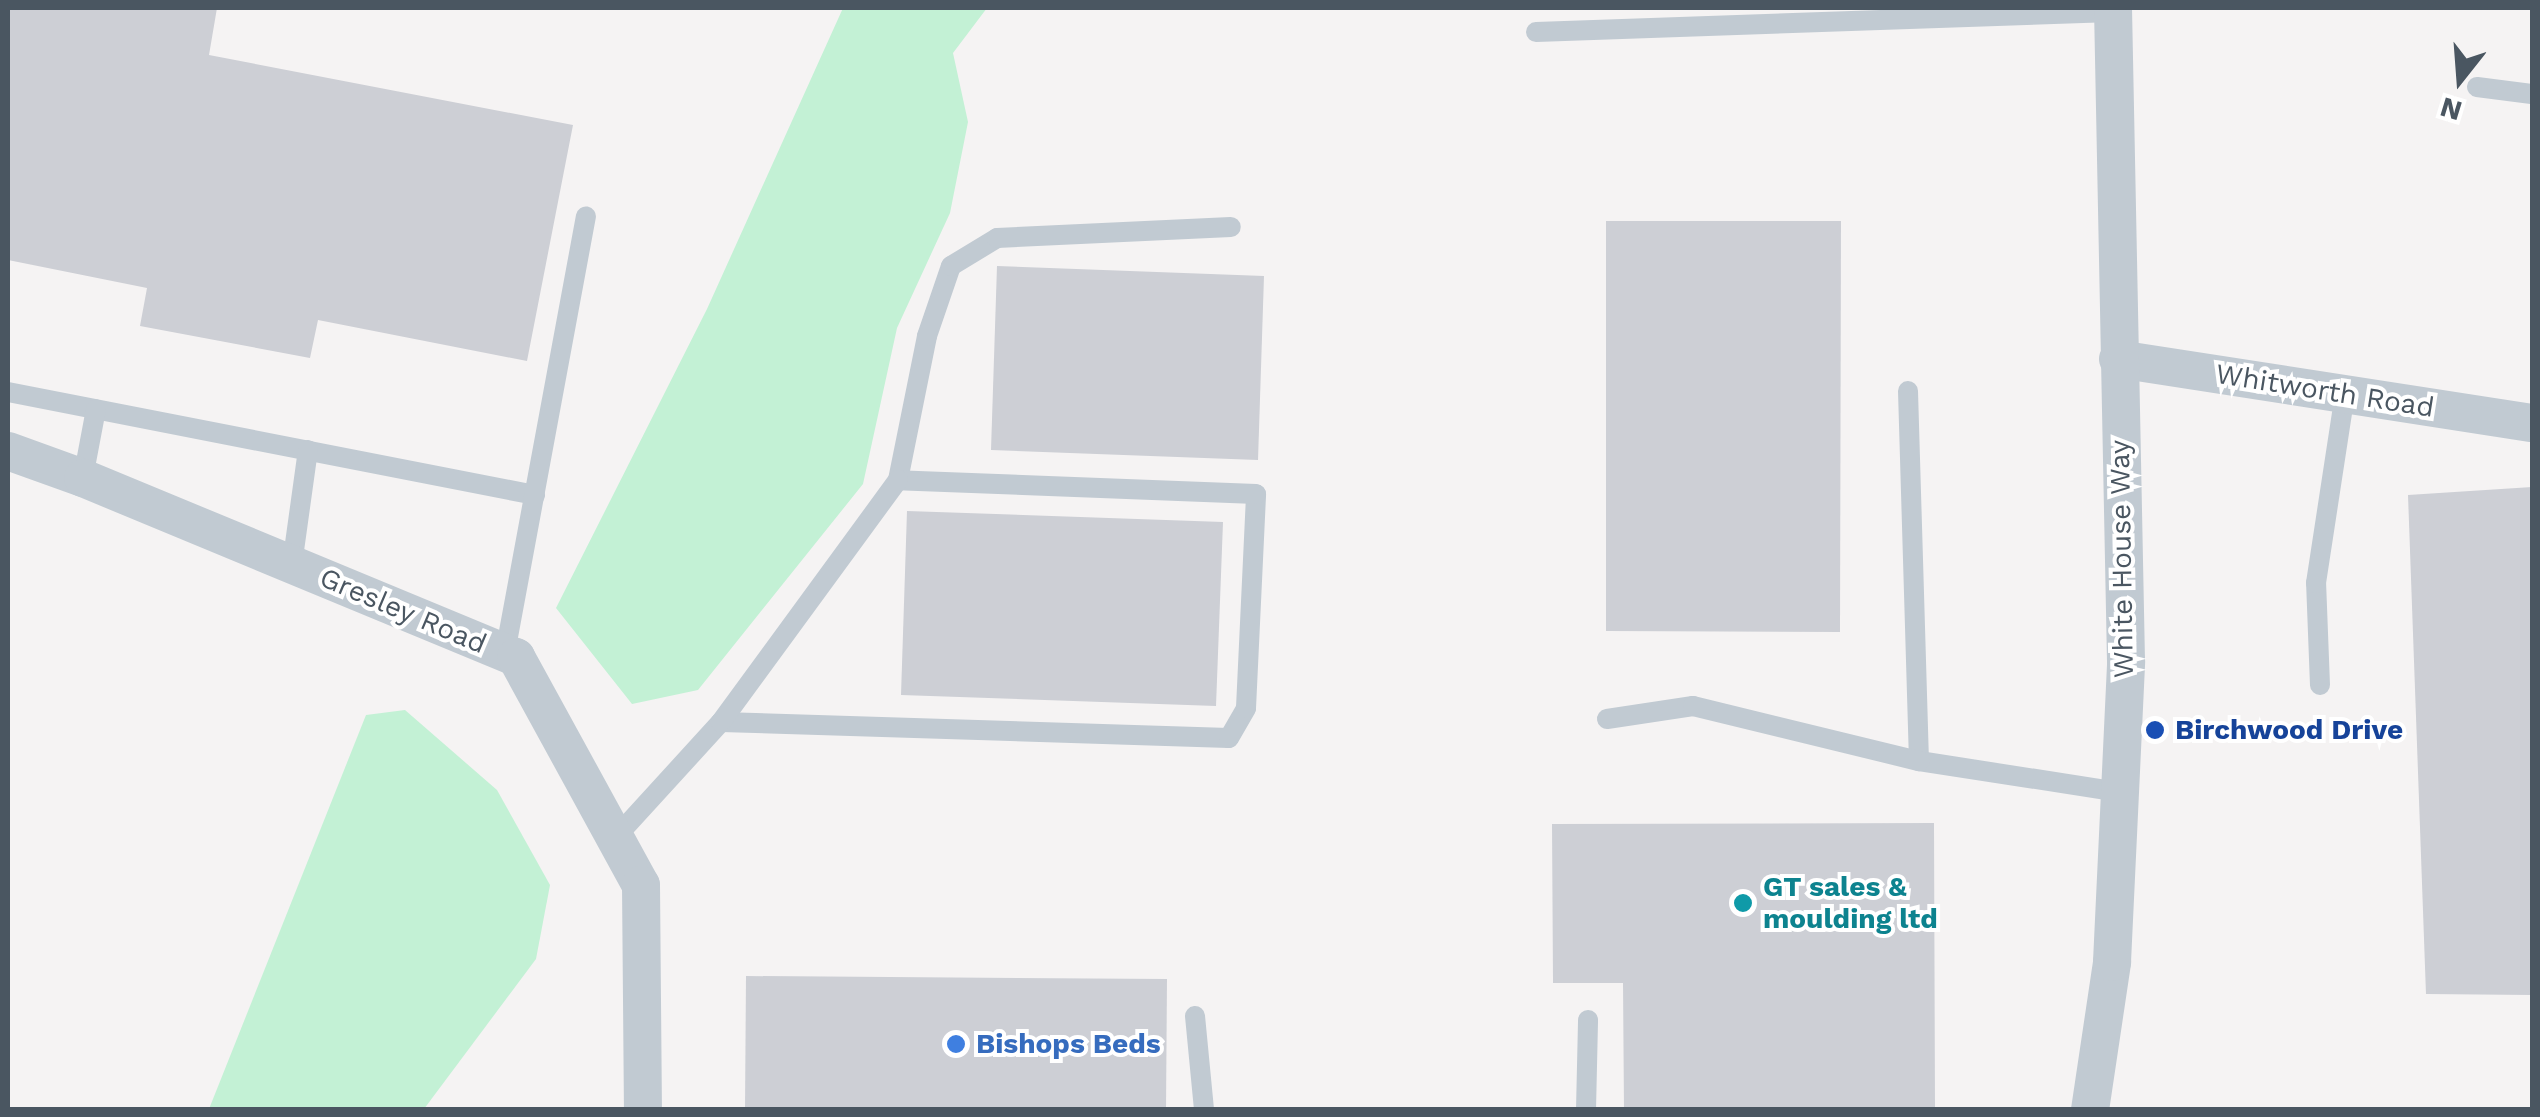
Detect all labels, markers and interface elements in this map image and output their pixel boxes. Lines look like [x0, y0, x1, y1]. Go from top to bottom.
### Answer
north arrow [2410, 30, 2510, 130]
text: N [2436, 90, 2466, 128]
street label: Whitworth Road [2213, 357, 2437, 425]
street label: White House Way [2103, 439, 2141, 679]
street label: Gresley Road [314, 561, 492, 661]
place label: Birchwood Drive [2175, 713, 2403, 747]
marker: Birchwood Drive [2144, 719, 2166, 741]
place label: GT sales & moulding ltd [1763, 870, 1938, 936]
marker: GT sales & moulding ltd [1732, 892, 1754, 914]
place label: Bishops Beds [976, 1027, 1161, 1061]
marker: Bishops Beds [945, 1033, 967, 1055]

